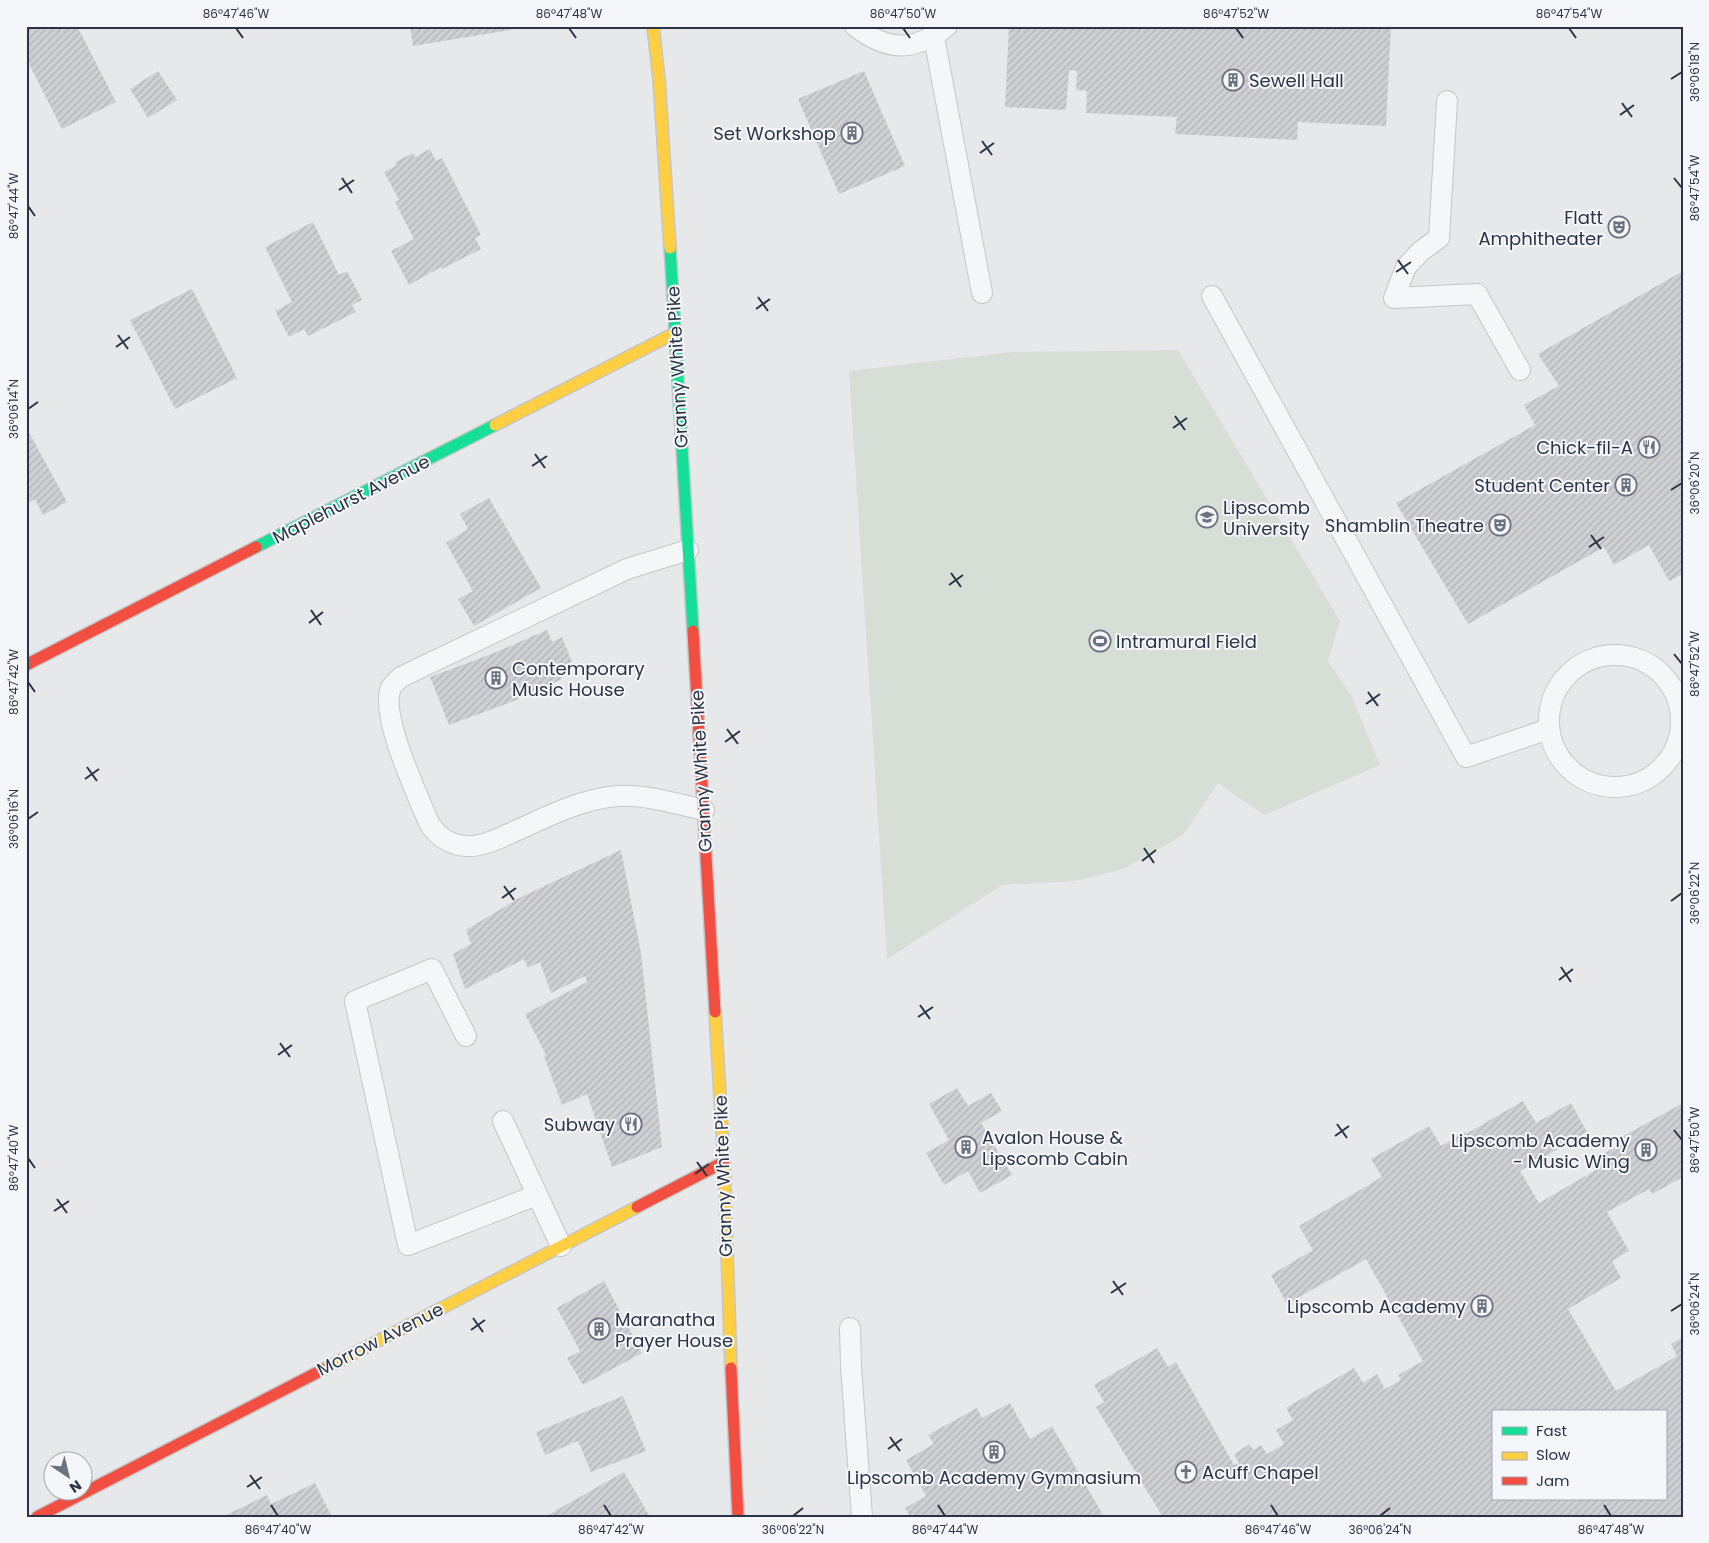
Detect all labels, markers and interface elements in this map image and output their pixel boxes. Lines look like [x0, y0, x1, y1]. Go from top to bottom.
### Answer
text: 86°47'46"W [203, 5, 270, 22]
text: 86°47'48"W [536, 5, 603, 22]
text: 86°47'50"W [870, 5, 936, 22]
text: 86°47'52"W [1203, 5, 1269, 22]
text: 86°47'54"W [1536, 5, 1602, 22]
text: 36°06'18"N [1686, 42, 1703, 102]
building icon: Sewell Hall [1221, 68, 1245, 92]
place label: Sewell Hall [1249, 68, 1344, 93]
place label: Set Workshop [713, 121, 836, 146]
building icon: Set Workshop [840, 121, 864, 145]
text: 86°47'54"W [1686, 155, 1703, 221]
text: 86°47'44"W [5, 172, 22, 239]
place label: Flatt Amphitheater [1478, 205, 1603, 251]
theatre icon: Flatt Amphitheater [1607, 215, 1631, 239]
street label: Granny White Pike [660, 285, 694, 449]
text: 36°06'14"N [5, 379, 22, 439]
place label: Chick-fil-A [1536, 435, 1633, 460]
restaurant icon: Chick-fil-A [1637, 435, 1661, 459]
street label: Maplehurst Avenue [268, 448, 434, 550]
text: 36°06'20"N [1686, 451, 1703, 515]
place label: Student Center [1474, 473, 1610, 498]
building icon: Student Center [1614, 473, 1638, 497]
place label: Lipscomb University [1223, 495, 1310, 541]
school or university icon: Lipscomb University [1195, 505, 1219, 529]
place label: Shamblin Theatre [1325, 513, 1484, 538]
theatre icon: Shamblin Theatre [1488, 513, 1512, 537]
sports icon: Intramural Field [1088, 629, 1112, 653]
place label: Intramural Field [1116, 629, 1257, 654]
text: 86°47'52"W [1686, 631, 1703, 697]
text: 86°47'42"W [5, 649, 22, 715]
place label: Contemporary Music House [512, 656, 645, 702]
building icon: Contemporary Music House [484, 666, 508, 690]
street label: Granny White Pike [684, 689, 718, 853]
text: 36°06'16"N [5, 789, 22, 849]
text: 36°06'22"N [1686, 862, 1703, 924]
street label: Granny White Pike [708, 1095, 738, 1257]
text: 86°47'50"W [1686, 1107, 1703, 1173]
place label: Subway [544, 1112, 615, 1137]
restaurant icon: Subway [619, 1112, 643, 1136]
text: 86°47'40"W [5, 1125, 22, 1191]
place label: Avalon House & Lipscomb Cabin [982, 1125, 1128, 1171]
place label: Lipscomb Academy - Music Wing [1451, 1128, 1630, 1174]
building icon: Avalon House & Lipscomb Cabin [954, 1135, 978, 1159]
building icon: Lipscomb Academy - Music Wing [1634, 1138, 1658, 1162]
text: 36°06'24"N [1686, 1272, 1703, 1336]
place label: Lipscomb Academy [1287, 1294, 1466, 1319]
building icon: Lipscomb Academy [1470, 1294, 1494, 1318]
street label: Morrow Avenue [312, 1296, 448, 1382]
place label: Maranatha Prayer House [615, 1307, 733, 1353]
building icon: Maranatha Prayer House [587, 1317, 611, 1341]
legend [1492, 1410, 1666, 1500]
text: Fast [1536, 1420, 1567, 1441]
building icon: Lipscomb Academy Gymnasium [982, 1440, 1006, 1464]
text: Slow [1536, 1444, 1571, 1465]
north arrow [42, 1450, 92, 1500]
church icon: Acuff Chapel [1174, 1460, 1198, 1484]
place label: Acuff Chapel [1202, 1460, 1319, 1485]
place label: Lipscomb Academy Gymnasium [847, 1465, 1141, 1490]
text: Jam [1536, 1470, 1570, 1491]
text: N [65, 1475, 86, 1498]
text: 86°47'40"W [245, 1521, 311, 1538]
text: 86°47'42"W [578, 1521, 644, 1538]
text: 36°06'22"N [762, 1521, 824, 1538]
text: 86°47'44"W [912, 1521, 979, 1538]
text: 86°47'46"W [1245, 1521, 1312, 1538]
text: 36°06'24"N [1348, 1521, 1412, 1538]
text: 86°47'48"W [1578, 1521, 1645, 1538]

